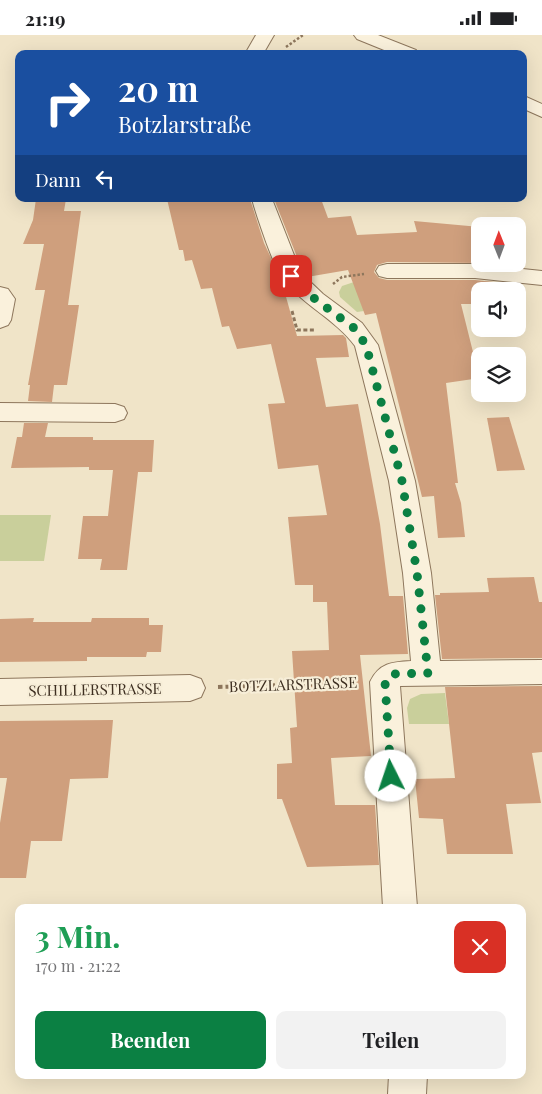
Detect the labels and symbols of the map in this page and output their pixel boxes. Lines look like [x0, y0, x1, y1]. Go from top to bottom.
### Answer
north arrow [471, 217, 526, 273]
pin [270, 255, 312, 297]
street label: BOTZLARSTRASSE [229, 672, 357, 696]
street label: SCHILLERSTRASSE [28, 678, 162, 700]
position arrow [364, 749, 416, 801]

